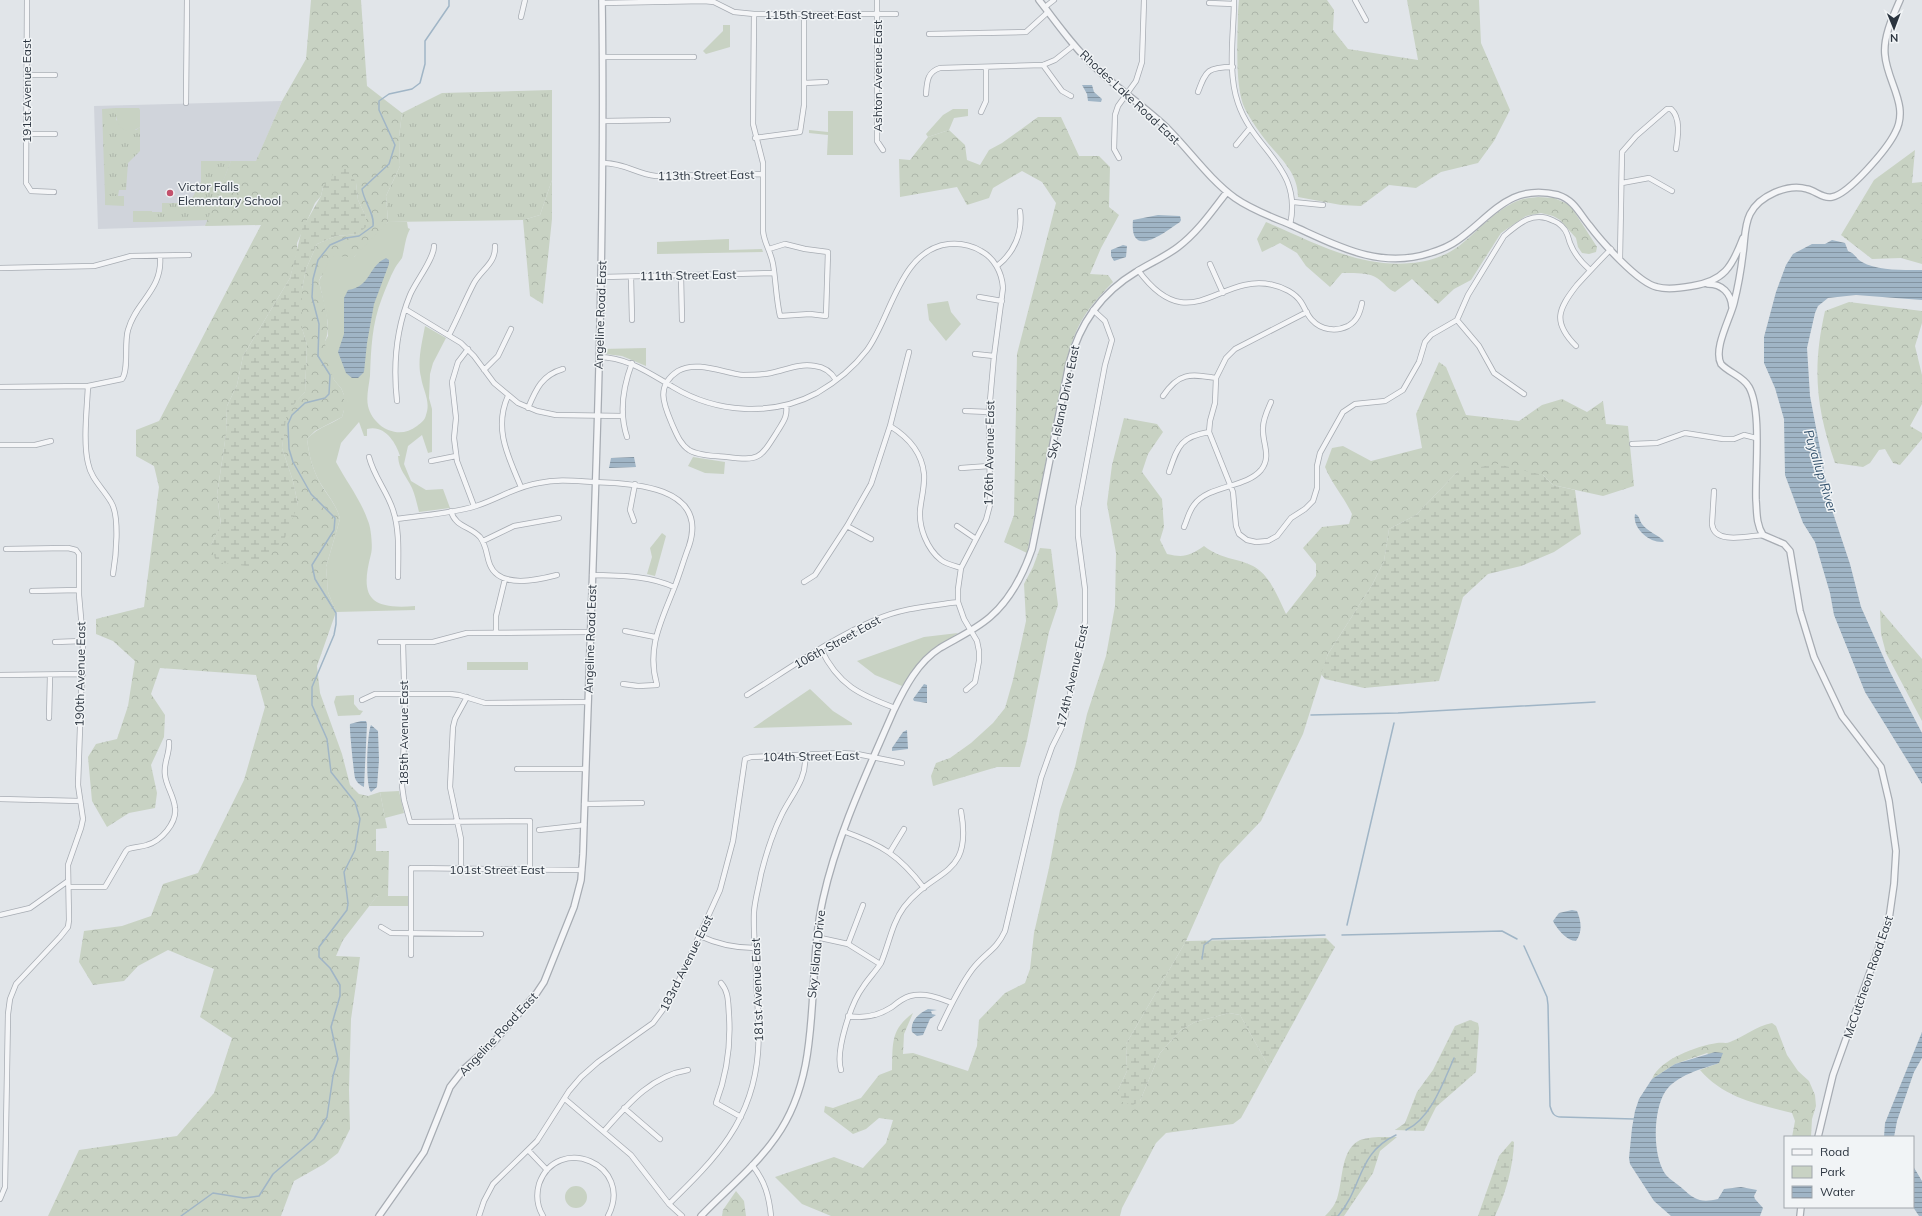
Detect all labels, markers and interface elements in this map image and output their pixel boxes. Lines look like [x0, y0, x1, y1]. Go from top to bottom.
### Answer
street label: 115th Street East [765, 7, 861, 22]
north arrow [1874, 8, 1914, 48]
street label: Ashton Avenue East [870, 20, 885, 132]
text: N [1890, 31, 1898, 45]
street label: 191st Avenue East [19, 39, 34, 143]
street label: Rhodes Lake Road East [1077, 47, 1183, 147]
street label: 113th Street East [658, 167, 754, 183]
place label: Victor Falls Elementary School [178, 179, 281, 208]
marker: Victor Falls Elementary School [165, 188, 175, 198]
street label: Angeline Road East [591, 260, 609, 370]
street label: 111th Street East [640, 267, 736, 283]
street label: Sky Island Drive East [1044, 344, 1082, 460]
street label: 176th Avenue East [981, 400, 997, 506]
water label: Puyallup River [1801, 428, 1842, 516]
street label: Angeline Road East [581, 584, 599, 694]
street label: 106th Street East [791, 612, 883, 672]
street label: 190th Avenue East [72, 621, 88, 727]
street label: 174th Avenue East [1053, 623, 1091, 729]
street label: 185th Avenue East [396, 680, 411, 786]
street label: 104th Street East [763, 748, 859, 764]
street label: 101st Street East [449, 862, 545, 877]
street label: Sky Island Drive [804, 909, 828, 999]
street label: 183rd Avenue East [656, 912, 716, 1014]
street label: McCutcheon Road East [1840, 914, 1896, 1040]
street label: 181st Avenue East [748, 938, 766, 1042]
street label: Angeline Road East [455, 989, 541, 1079]
legend [1784, 1136, 1914, 1208]
text: Road [1820, 1144, 1849, 1159]
text: Park [1820, 1164, 1846, 1179]
text: Water [1820, 1184, 1856, 1199]

